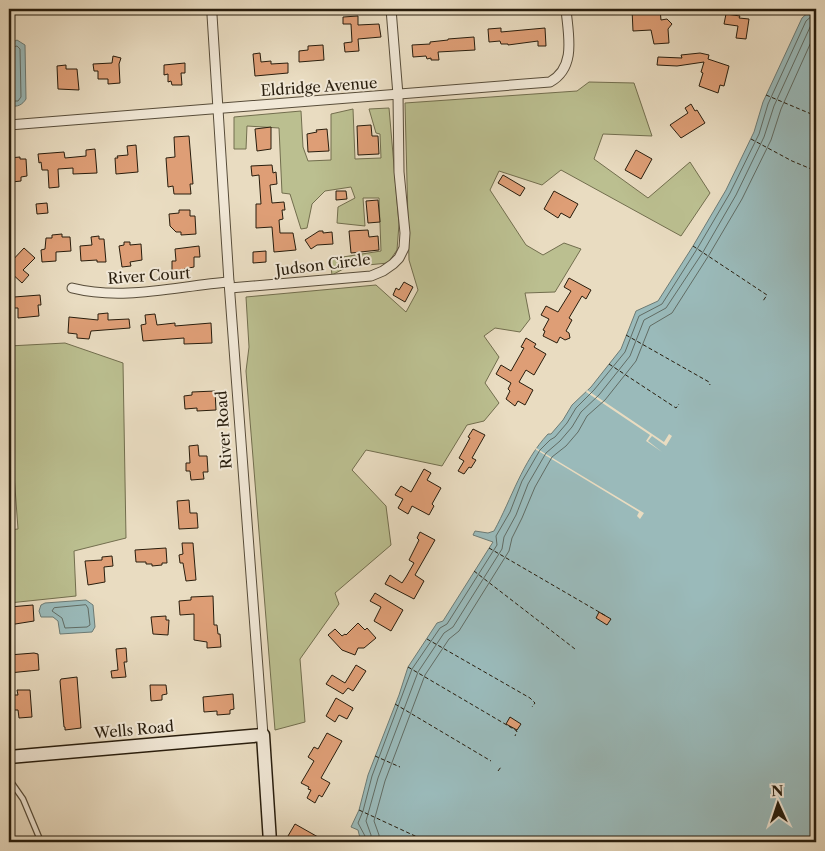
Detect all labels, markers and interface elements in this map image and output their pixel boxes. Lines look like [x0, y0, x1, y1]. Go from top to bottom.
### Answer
street label: Eldridge Avenue [260, 73, 378, 100]
street label: Judson Circle [272, 249, 372, 280]
street label: River Court [107, 263, 192, 288]
street label: River Road [211, 390, 236, 470]
street label: Wells Road [92, 717, 175, 743]
north arrow [752, 778, 802, 828]
text: N [771, 782, 784, 800]

